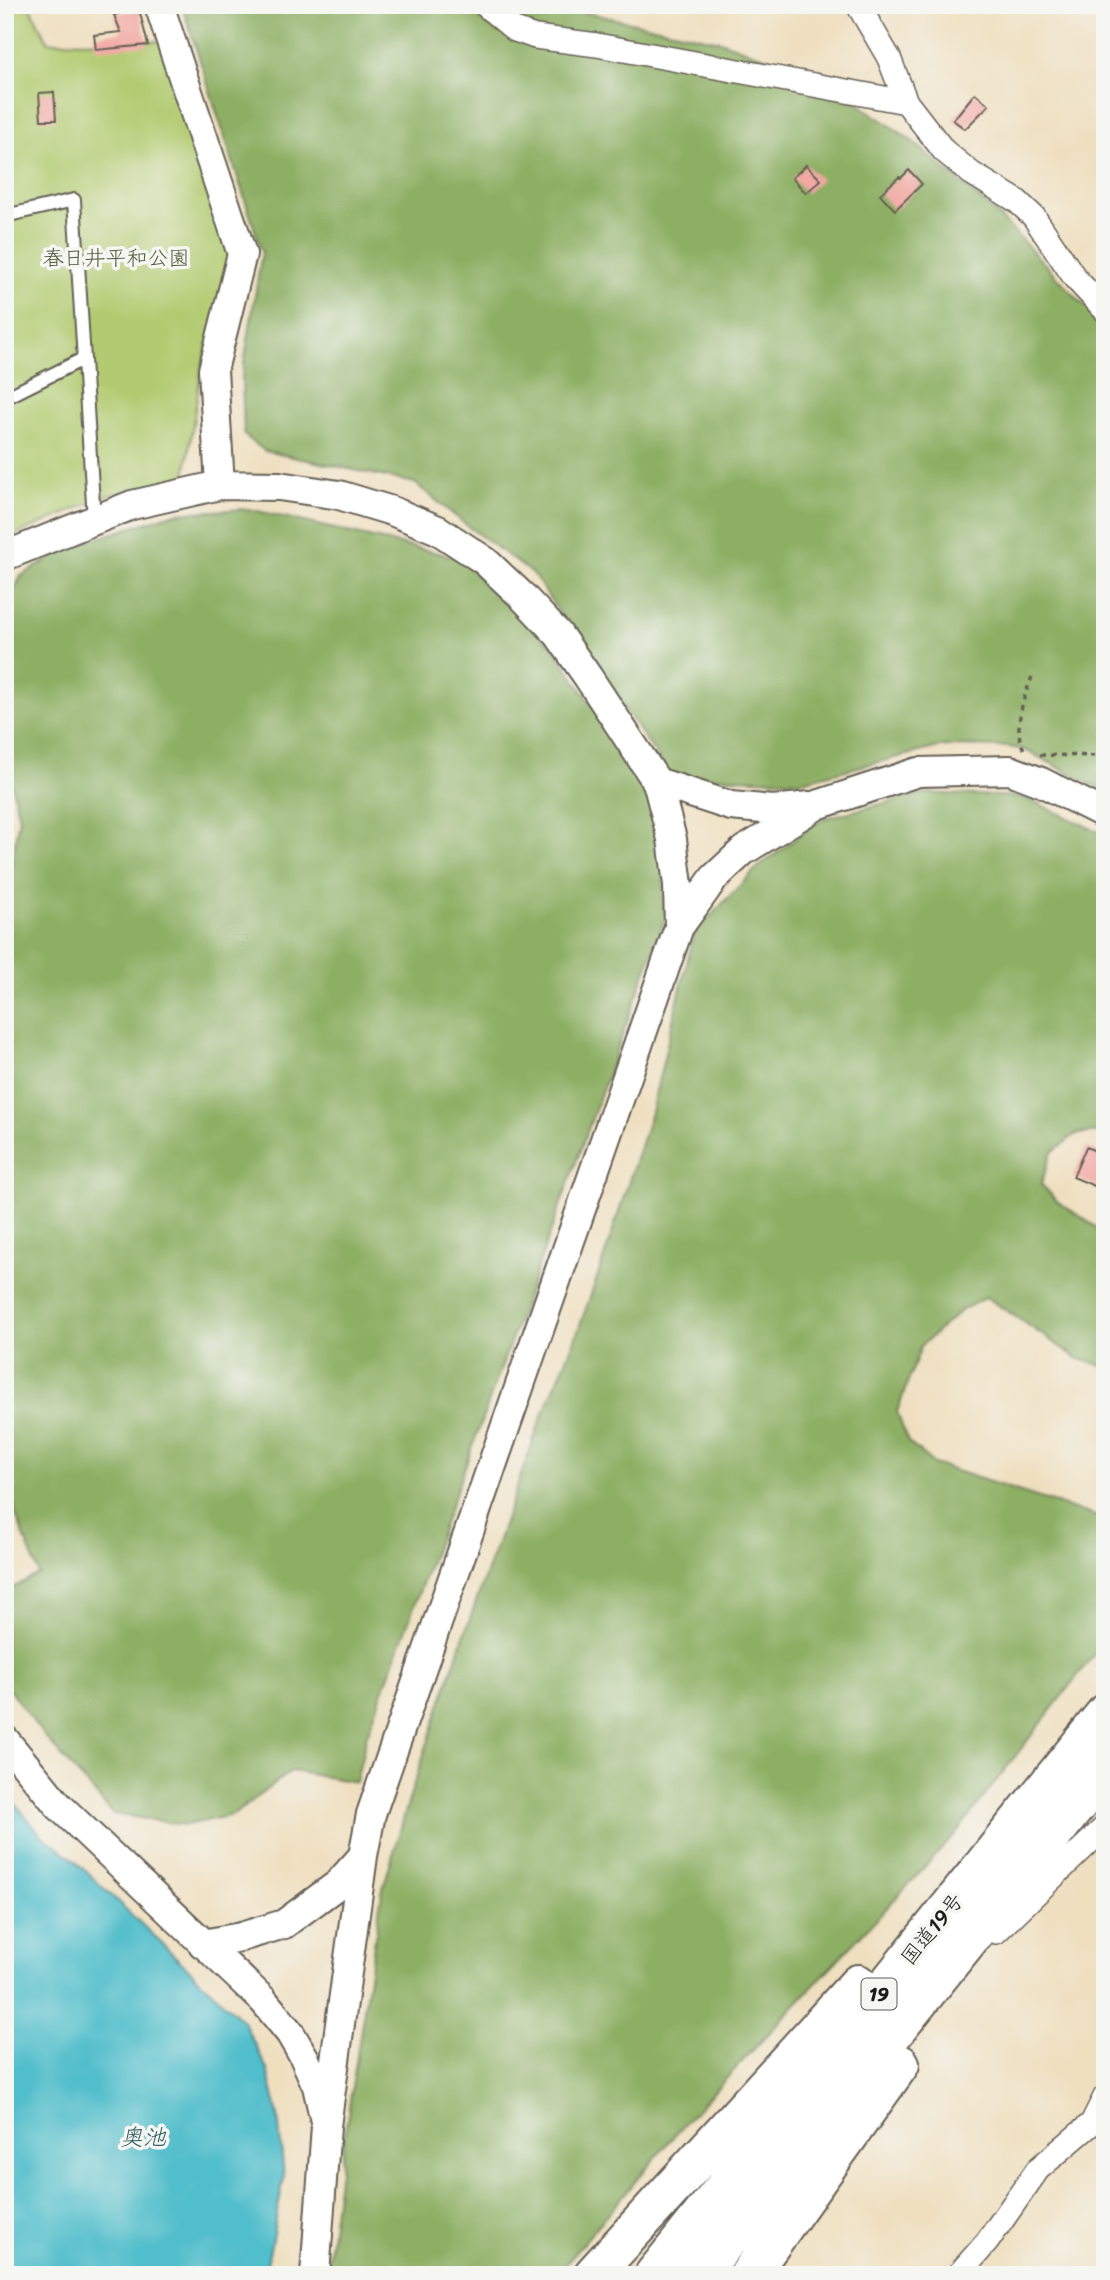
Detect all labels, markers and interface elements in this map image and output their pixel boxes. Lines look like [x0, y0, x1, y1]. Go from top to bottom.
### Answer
park label: 春日井平和公園 [43, 239, 190, 277]
street label: 国道19号 [891, 1884, 973, 1974]
road number: 19 [862, 1978, 896, 2010]
water label: 奥池 [120, 2117, 167, 2158]

